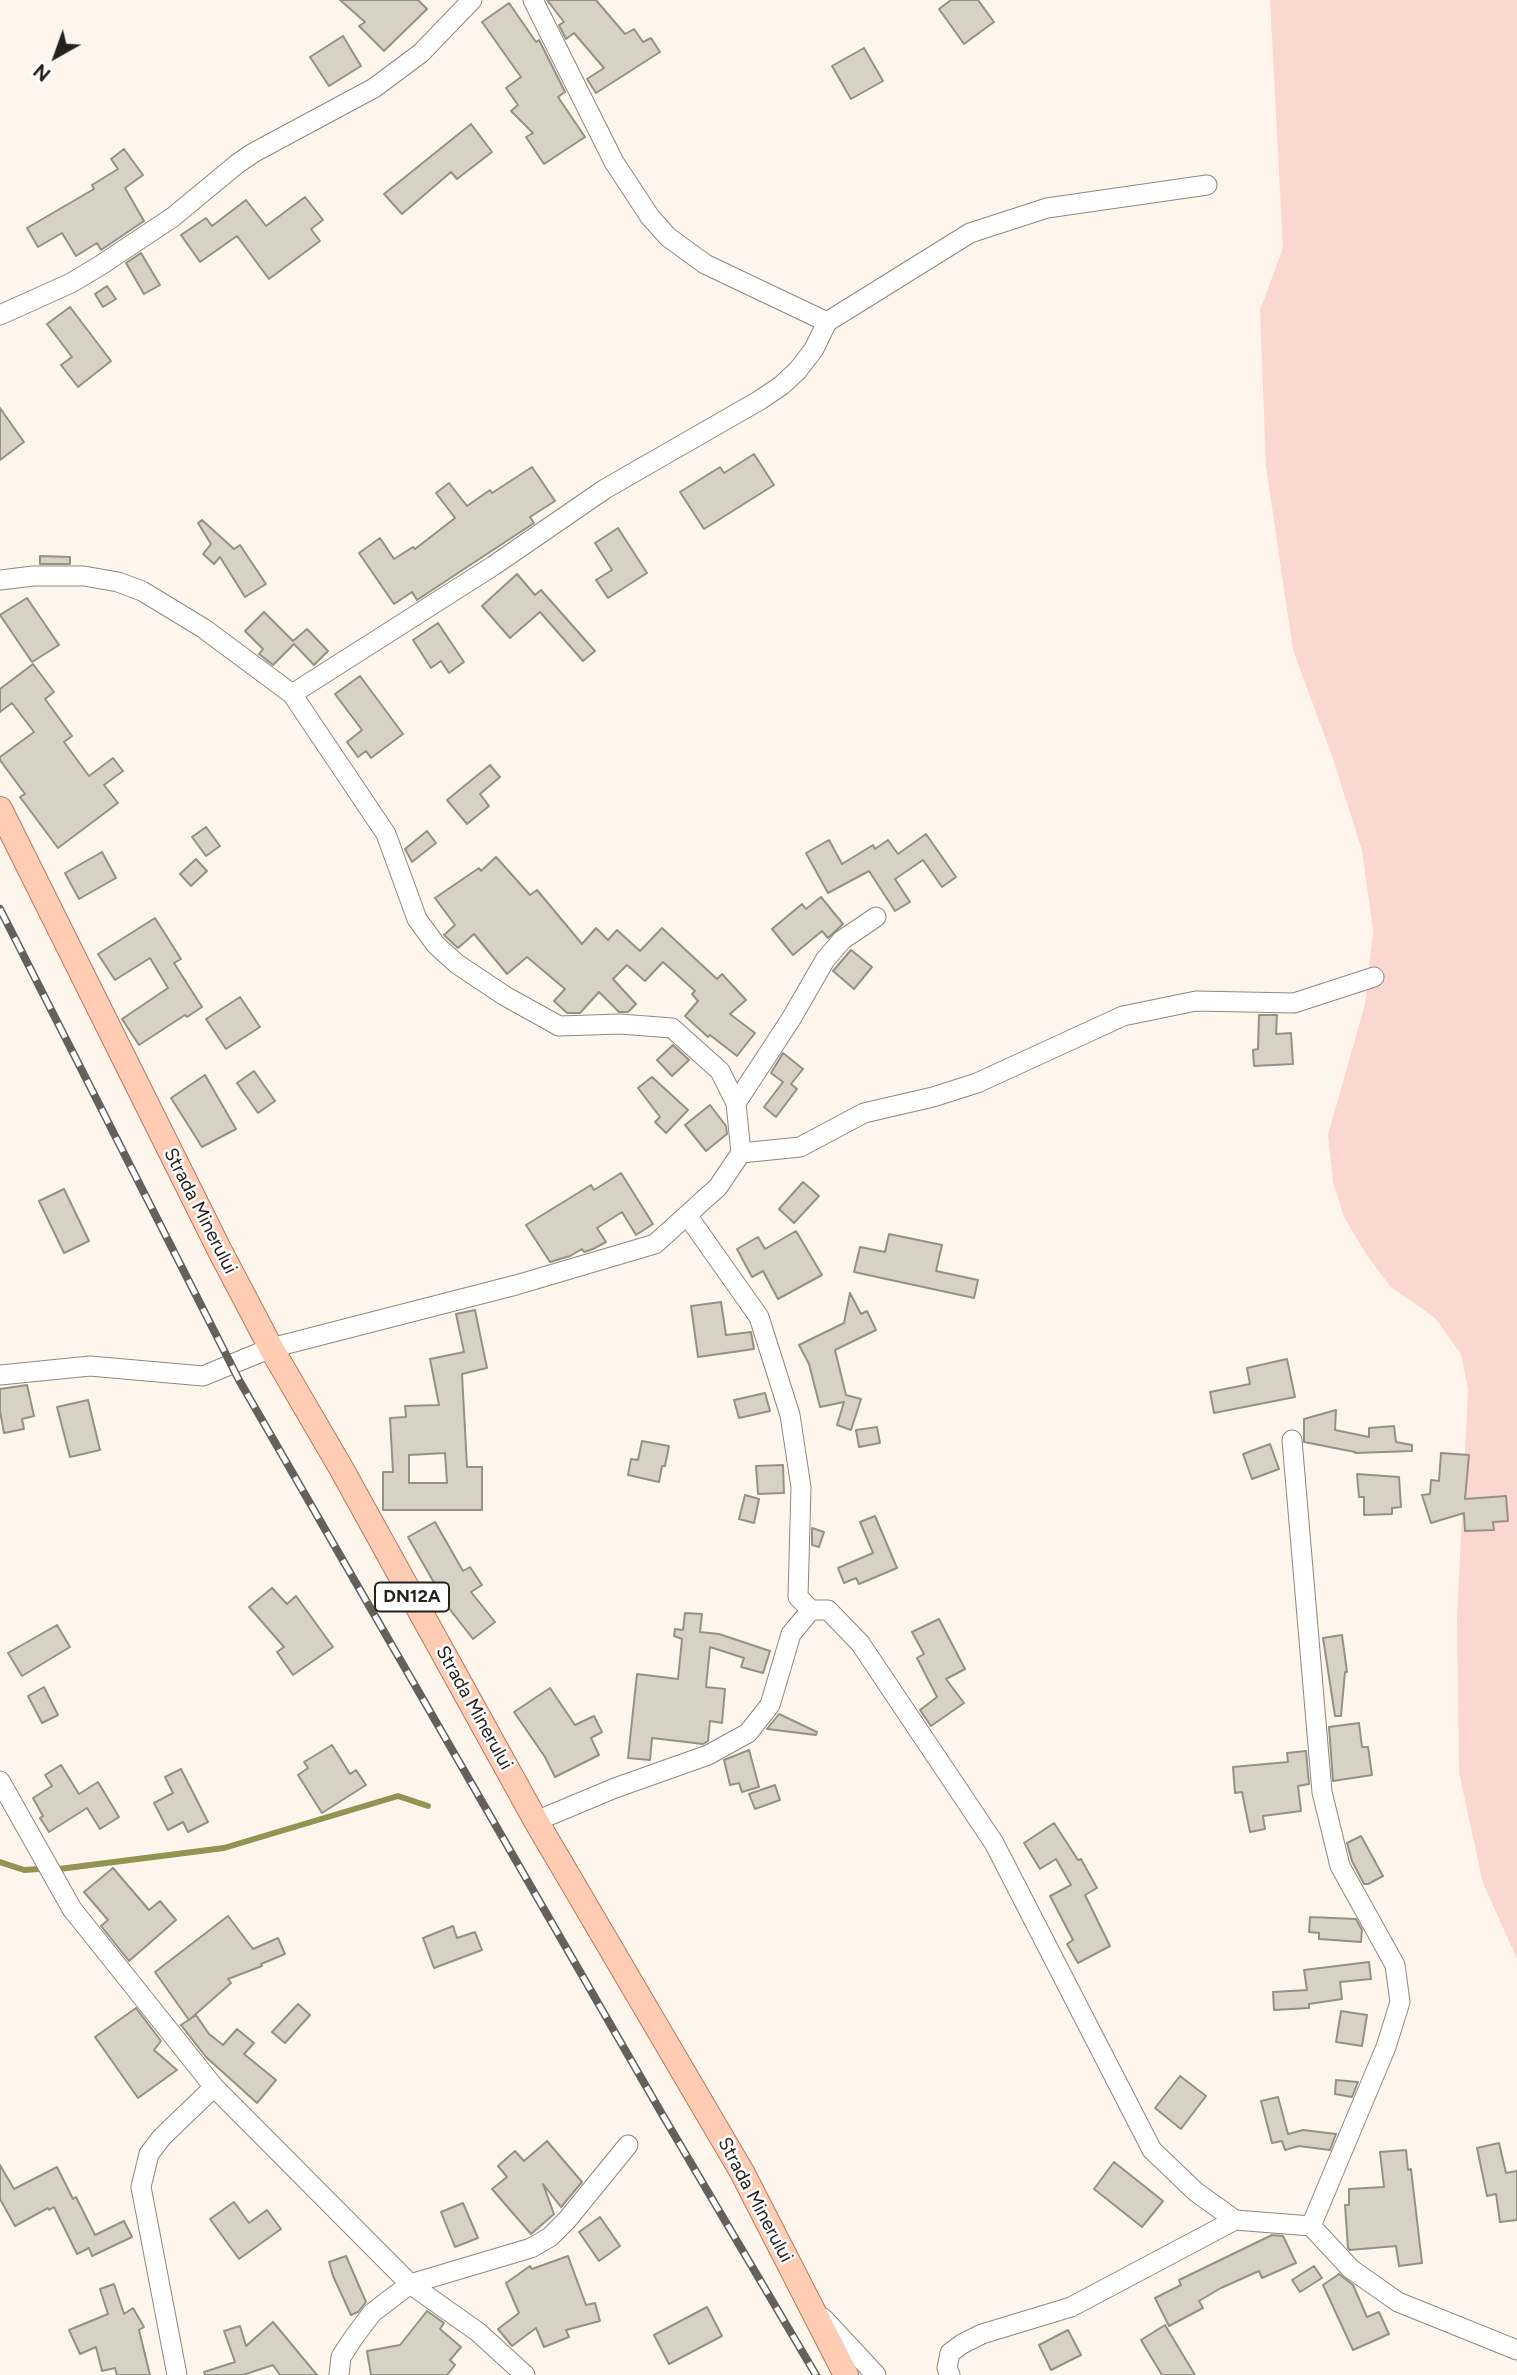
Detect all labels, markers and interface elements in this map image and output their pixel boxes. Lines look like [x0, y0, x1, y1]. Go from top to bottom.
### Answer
north arrow [21, 21, 91, 91]
text: N [29, 59, 55, 86]
street label: Strada Minerului [158, 1144, 242, 1278]
road number: DN12A [375, 1582, 449, 1612]
street label: Strada Minerului [431, 1642, 517, 1774]
street label: Strada Minerului [713, 2134, 797, 2266]

